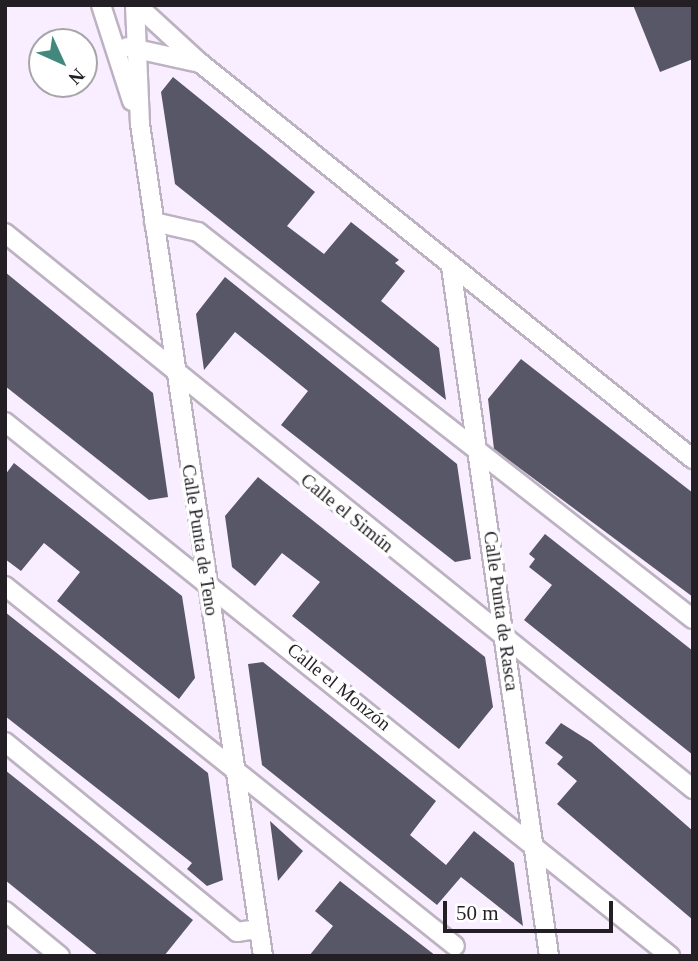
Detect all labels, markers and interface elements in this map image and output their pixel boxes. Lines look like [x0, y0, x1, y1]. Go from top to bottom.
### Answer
north arrow [28, 28, 98, 98]
text: N [65, 65, 89, 89]
street label: Calle Punta de Teno [177, 463, 223, 617]
street label: Calle el Simún [296, 469, 398, 557]
street label: Calle Punta de Rasca [479, 530, 523, 692]
street label: Calle el Monzón [283, 638, 395, 736]
scale bar [446, 888, 616, 932]
text: 50 m [456, 901, 499, 925]

